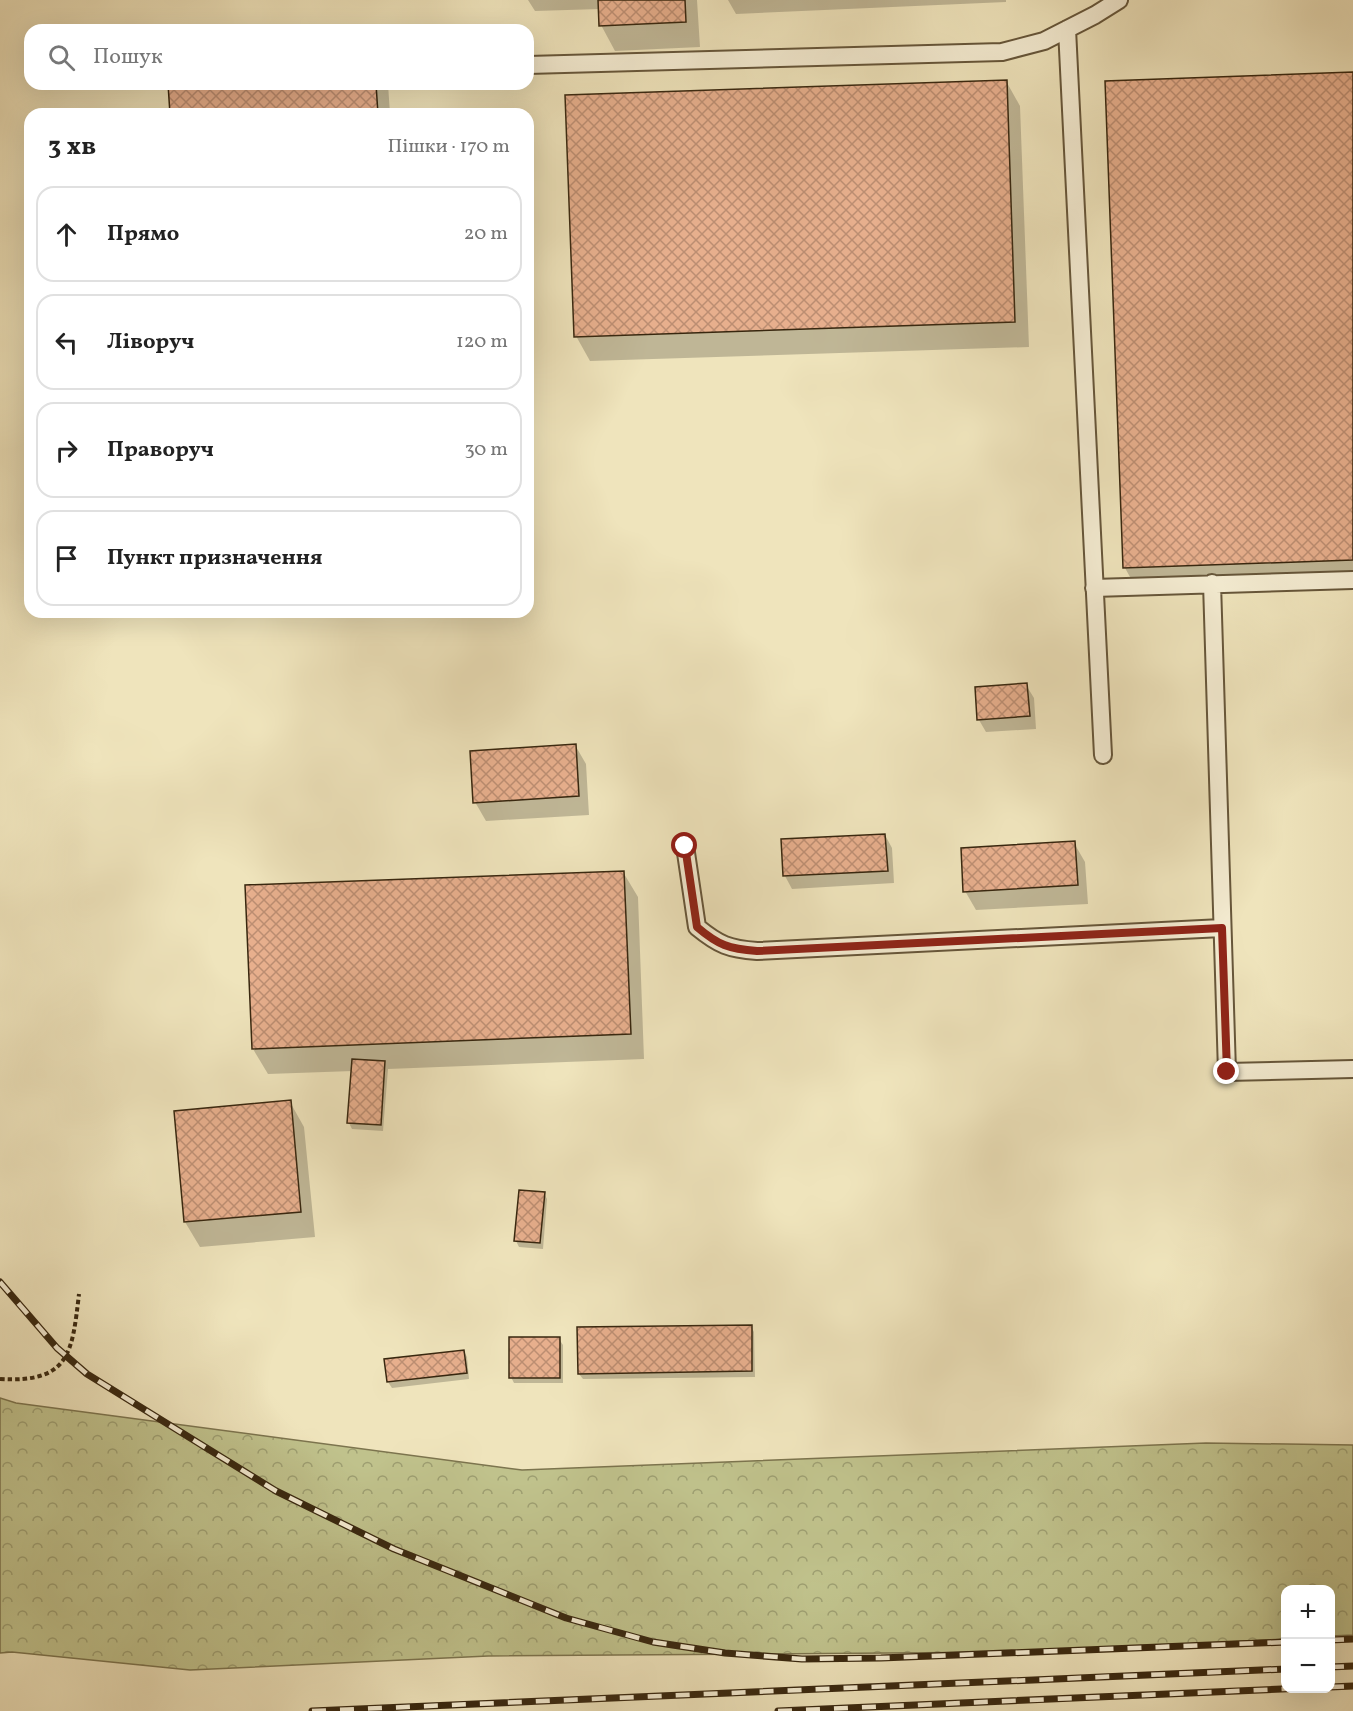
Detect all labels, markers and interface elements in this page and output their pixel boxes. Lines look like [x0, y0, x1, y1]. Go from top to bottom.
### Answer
search box [24, 24, 534, 90]
icon: search [45, 41, 78, 74]
text: Пошук [93, 42, 163, 73]
text: 3 хв [48, 129, 96, 165]
text: Пішки · 170 m [387, 133, 510, 161]
icon: ahead [50, 218, 83, 251]
text: Прямо [107, 219, 179, 250]
text: 20 m [464, 220, 508, 248]
icon: left [50, 326, 83, 359]
text: Ліворуч [107, 327, 194, 358]
text: 120 m [456, 328, 508, 356]
icon: right [50, 434, 83, 467]
text: Праворуч [107, 435, 214, 466]
text: 30 m [464, 436, 508, 464]
icon: arrive [50, 542, 83, 575]
text: Пункт призначення [107, 543, 323, 574]
route start [671, 832, 697, 858]
route end [1213, 1058, 1239, 1084]
map controls [1281, 1585, 1335, 1693]
button: + [1281, 1585, 1335, 1639]
button: − [1281, 1639, 1335, 1693]

